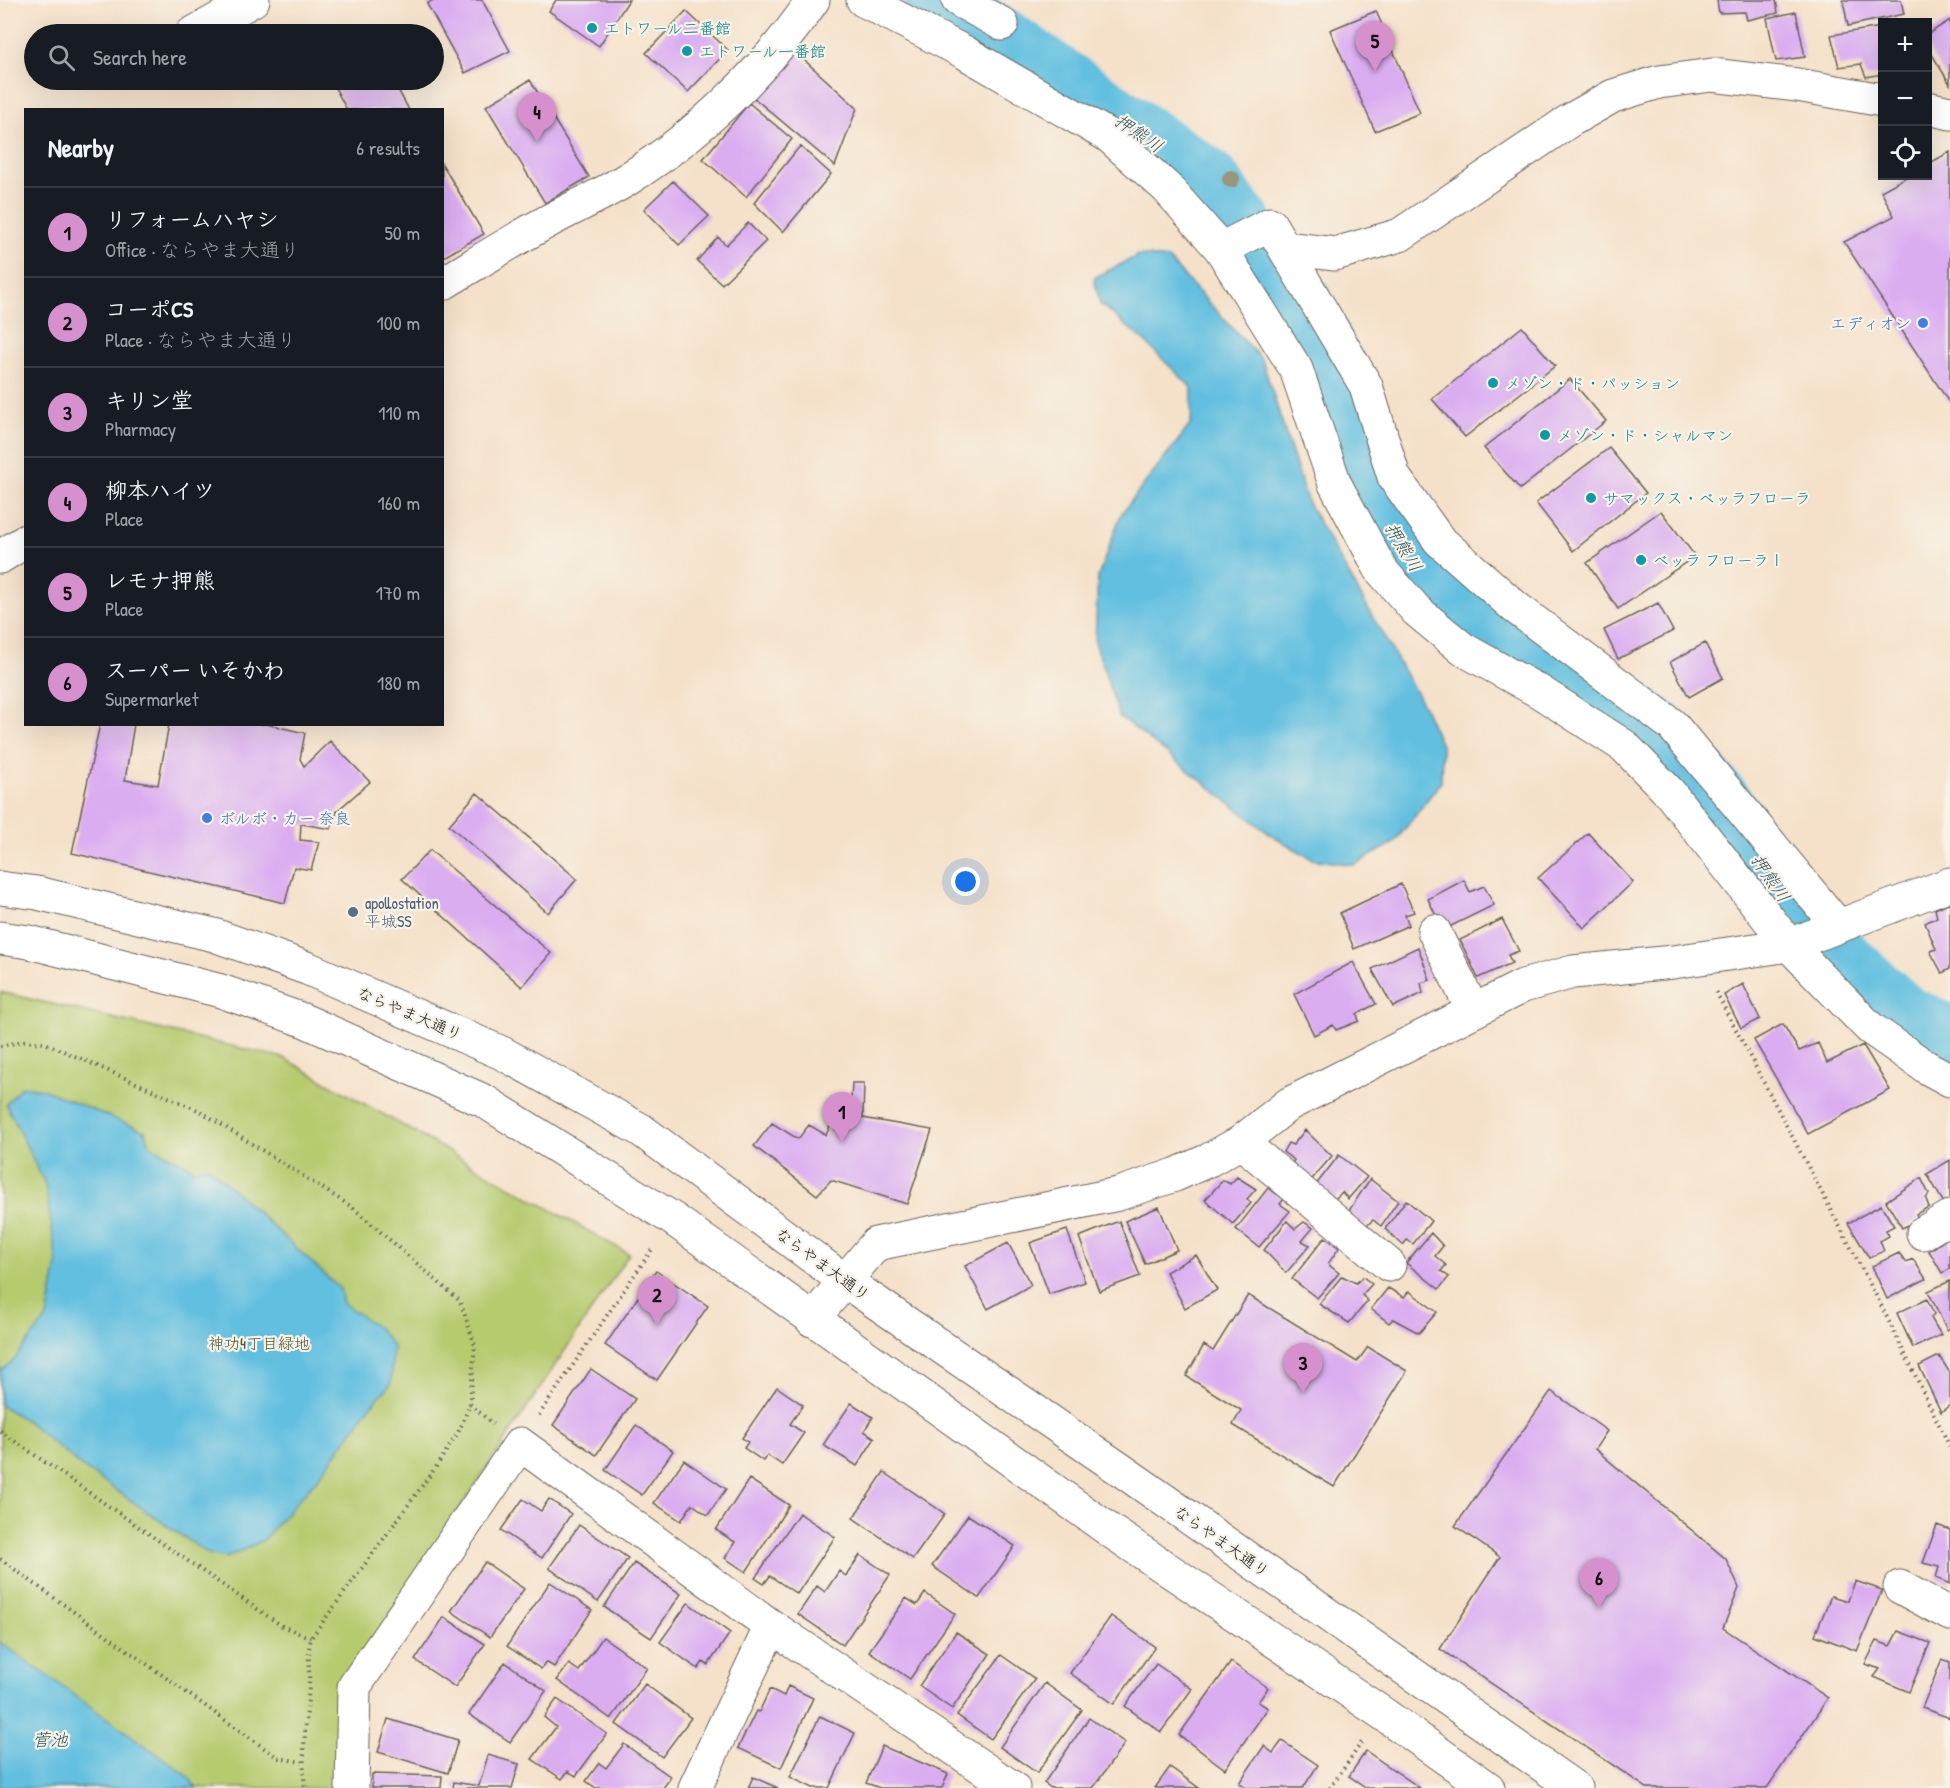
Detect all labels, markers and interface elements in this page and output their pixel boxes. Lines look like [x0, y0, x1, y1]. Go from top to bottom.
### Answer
place label: エトワール二番館 [604, 17, 731, 39]
map controls [1878, 18, 1932, 180]
button: + [1878, 18, 1932, 72]
marker: エトワール二番館 [585, 21, 599, 35]
pin: 5 [1356, 22, 1394, 71]
search box [24, 24, 444, 90]
place label: エトワール一番館 [699, 40, 826, 62]
icon: search [45, 41, 78, 74]
text: Search here [93, 42, 187, 72]
marker: エトワール一番館 [680, 44, 694, 58]
button: − [1878, 72, 1932, 126]
pin: 4 [518, 92, 556, 142]
water label: 押熊川 [1110, 108, 1168, 158]
button: locate [1878, 126, 1932, 180]
text: Nearby [48, 130, 114, 165]
text: 6 results [356, 134, 420, 161]
text: リフォームハヤシ [105, 204, 278, 234]
text: 1 [64, 219, 71, 246]
text: 50 m [384, 219, 420, 246]
text: Office · ならやま大通り [105, 236, 300, 263]
text: コーポCS [105, 294, 193, 324]
text: 2 [63, 309, 72, 336]
text: 100 m [377, 309, 420, 336]
place label: エディオン [1830, 312, 1911, 334]
marker: エディオン [1916, 316, 1930, 330]
text: Place · ならやま大通り [105, 326, 297, 353]
place label: メゾン・ド・パッション [1505, 372, 1680, 394]
marker: メゾン・ド・パッション [1486, 376, 1500, 390]
text: キリン堂 [105, 385, 193, 415]
text: 3 [63, 399, 72, 426]
text: 110 m [378, 399, 420, 426]
text: Pharmacy [105, 415, 176, 442]
place label: メゾン・ド・シャルマン [1557, 424, 1733, 446]
marker: メゾン・ド・シャルマン [1538, 428, 1552, 442]
text: 柳本ハイツ [105, 475, 215, 505]
place label: サマックス・ベッラフローラ [1603, 487, 1811, 509]
text: 4 [64, 489, 71, 516]
text: 160 m [378, 489, 420, 516]
marker: サマックス・ベッラフローラ [1584, 491, 1598, 505]
text: Place [105, 505, 144, 532]
water label: 押熊川 [1379, 517, 1429, 577]
place label: ベッラ フローラⅠ [1653, 549, 1785, 571]
marker: ベッラ フローラⅠ [1634, 553, 1648, 567]
text: レモナ押熊 [105, 565, 215, 595]
text: 5 [63, 579, 72, 606]
text: 170 m [376, 579, 420, 606]
text: Place [105, 595, 144, 622]
text: スーパー いそかわ [105, 655, 285, 685]
text: 6 [64, 669, 71, 696]
text: 180 m [377, 669, 420, 696]
text: Supermarket [105, 685, 199, 712]
place label: ボルボ・カー 奈良 [219, 807, 350, 829]
marker: ボルボ・カー 奈良 [200, 811, 214, 825]
water label: 押熊川 [1746, 849, 1796, 907]
your location [951, 867, 980, 896]
place label: apollostation 平城SS [365, 892, 439, 932]
marker: apollostation 平城SS [346, 905, 360, 919]
street label: ならやま大通り [354, 981, 466, 1045]
pin: 1 [822, 1092, 862, 1142]
street label: ならやま大通り [771, 1222, 875, 1306]
pin: 2 [638, 1276, 676, 1325]
park label: 神功4丁目緑地 [208, 1332, 310, 1354]
pin: 3 [1284, 1344, 1322, 1393]
street label: ならやま大通り [1170, 1500, 1274, 1582]
pin: 6 [1580, 1558, 1618, 1608]
water label: 菅池 [32, 1727, 69, 1752]

